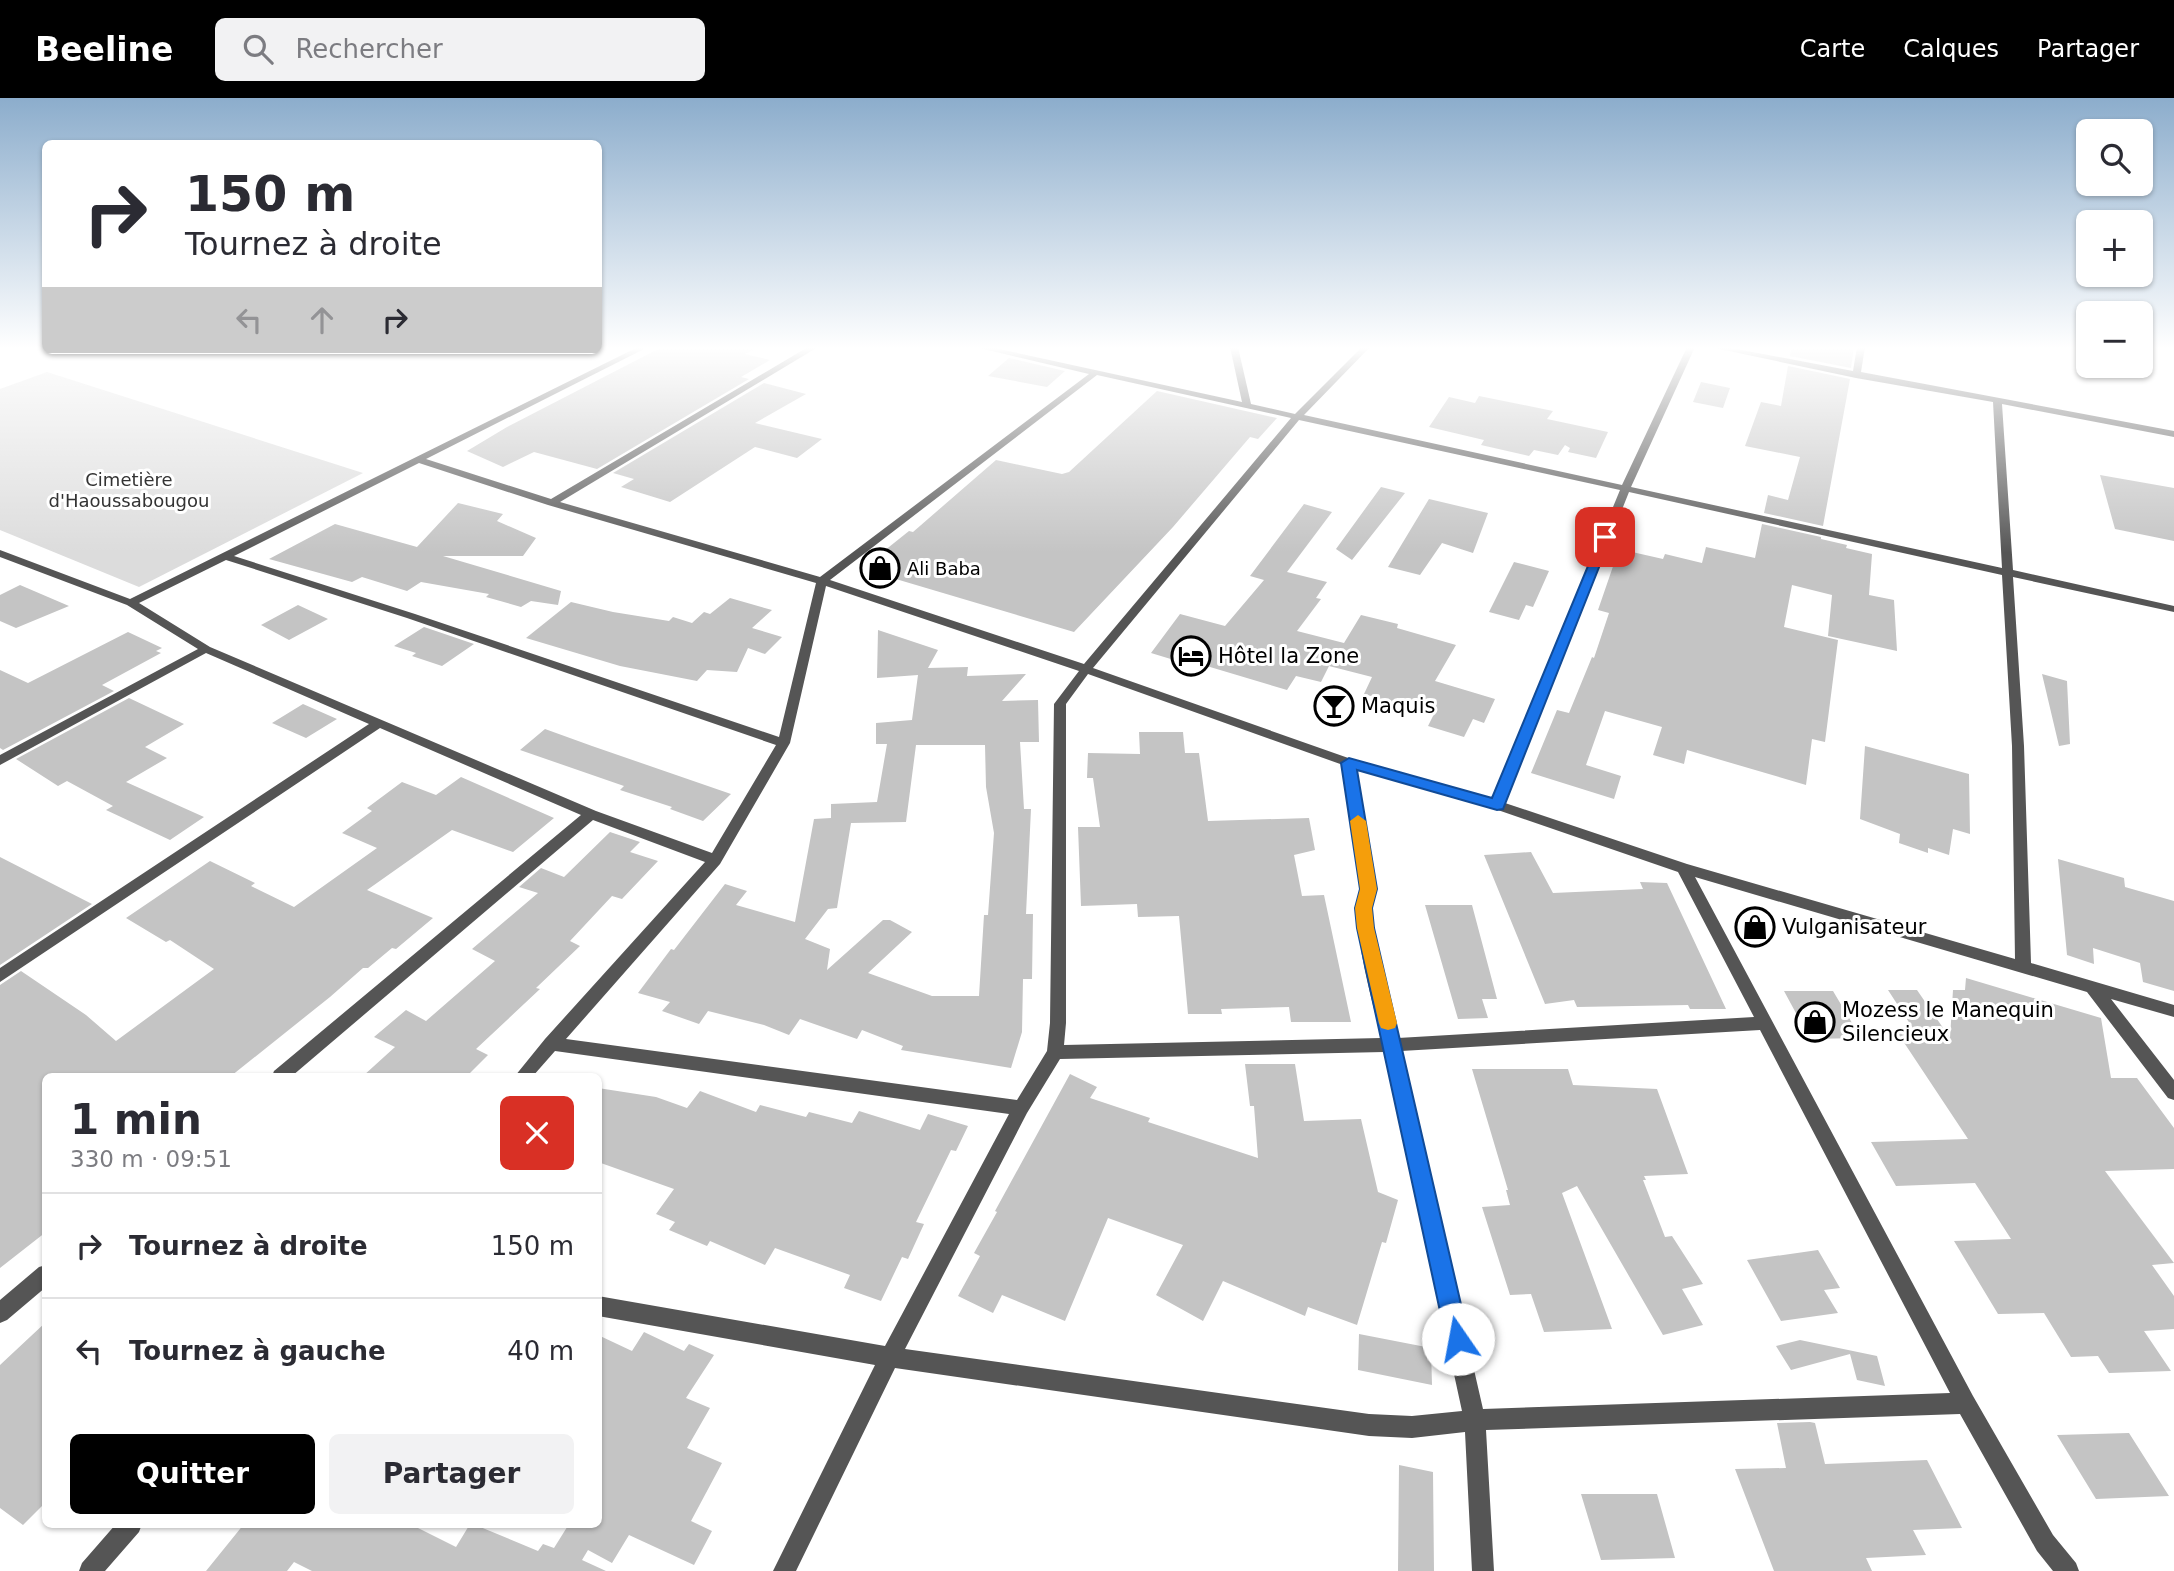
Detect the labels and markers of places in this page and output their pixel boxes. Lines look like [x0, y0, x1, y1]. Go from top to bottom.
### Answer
pin [1575, 507, 1635, 567]
shop icon: Ali Baba [859, 547, 901, 589]
place label: Ali Baba [907, 558, 981, 579]
hotel icon: Hôtel la Zone [1170, 635, 1212, 677]
place label: Hôtel la Zone [1218, 644, 1359, 668]
bar icon: Maquis [1313, 685, 1355, 727]
place label: Maquis [1361, 694, 1435, 718]
shop icon: Vulganisateur [1734, 906, 1776, 948]
place label: Vulganisateur [1782, 915, 1927, 939]
place label: Mozess le Manequin Silencieux [1842, 998, 2054, 1046]
shop icon: Mozess le Manequin Silencieux [1794, 1001, 1836, 1043]

